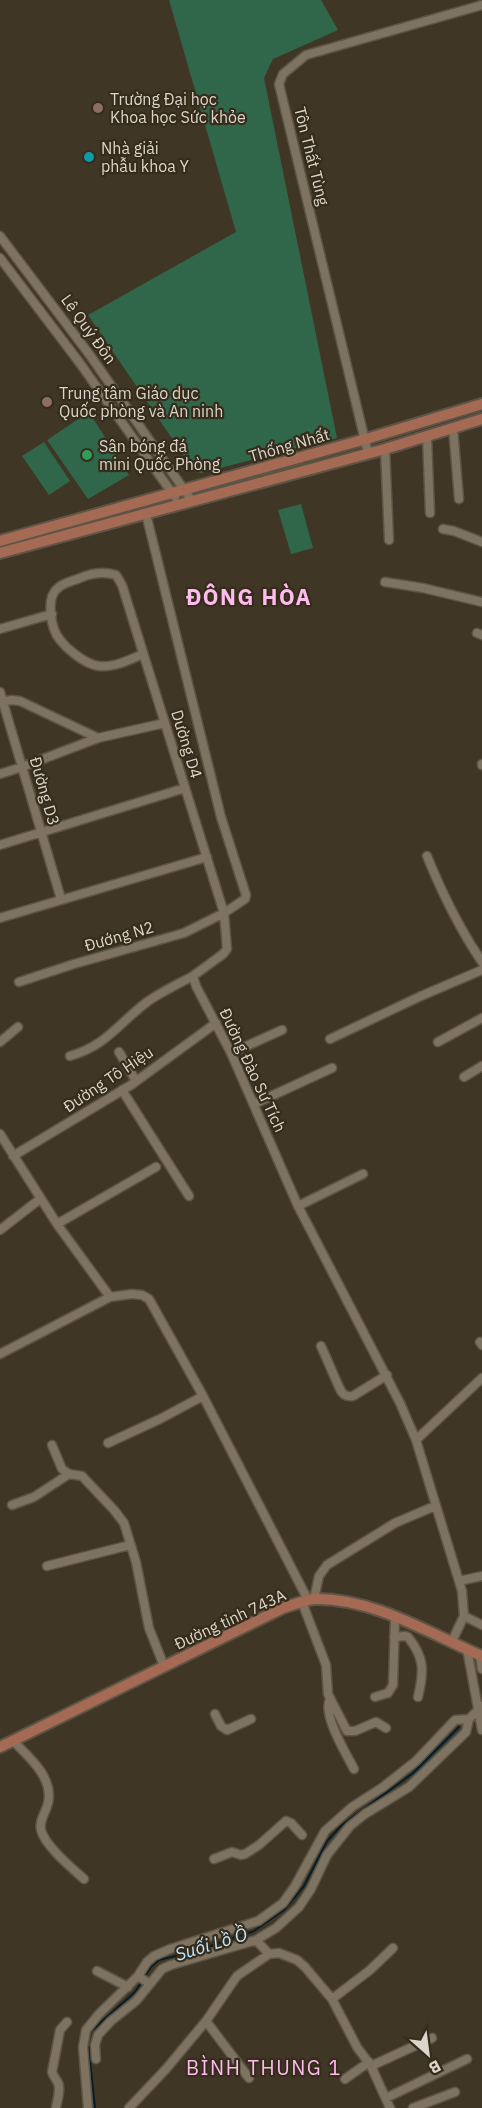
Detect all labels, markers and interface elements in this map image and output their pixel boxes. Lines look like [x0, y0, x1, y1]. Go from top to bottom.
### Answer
place label: Trường Đại học Khoa học Sức khỏe [110, 89, 246, 127]
marker: Trường Đại học Khoa học Sức khỏe [91, 101, 105, 115]
street label: Tôn Thất Tùng [290, 105, 334, 208]
place label: Nhà giải phẫu khoa Y [101, 138, 190, 176]
marker: Nhà giải phẫu khoa Y [82, 150, 96, 164]
street label: Lê Quý Đôn [57, 290, 121, 368]
place label: Trung tâm Giáo dục Quốc phòng và An ninh [59, 383, 223, 421]
marker: Trung tâm Giáo dục Quốc phòng và An ninh [40, 395, 54, 409]
street label: Thống Nhất [246, 424, 332, 466]
place label: Sân bóng đá mini Quốc Phòng [99, 436, 221, 474]
marker: Sân bóng đá mini Quốc Phòng [80, 448, 94, 462]
district label: ĐÔNG HÒA [186, 582, 312, 611]
street label: Dường D4 [167, 707, 207, 781]
street label: Đường D3 [26, 754, 64, 828]
street label: Đướng N2 [82, 917, 156, 955]
street label: Đường Đào Sư Tích [215, 1005, 291, 1135]
street label: Đường Tô Hiệu [59, 1042, 157, 1116]
street label: Đường tỉnh 743A [171, 1584, 289, 1654]
water label: Suối Lồ Ồ [171, 1919, 250, 1966]
north arrow [398, 2024, 458, 2084]
district label: BÌNH THUNG 1 [186, 2054, 342, 2081]
text: B [425, 2056, 444, 2079]

